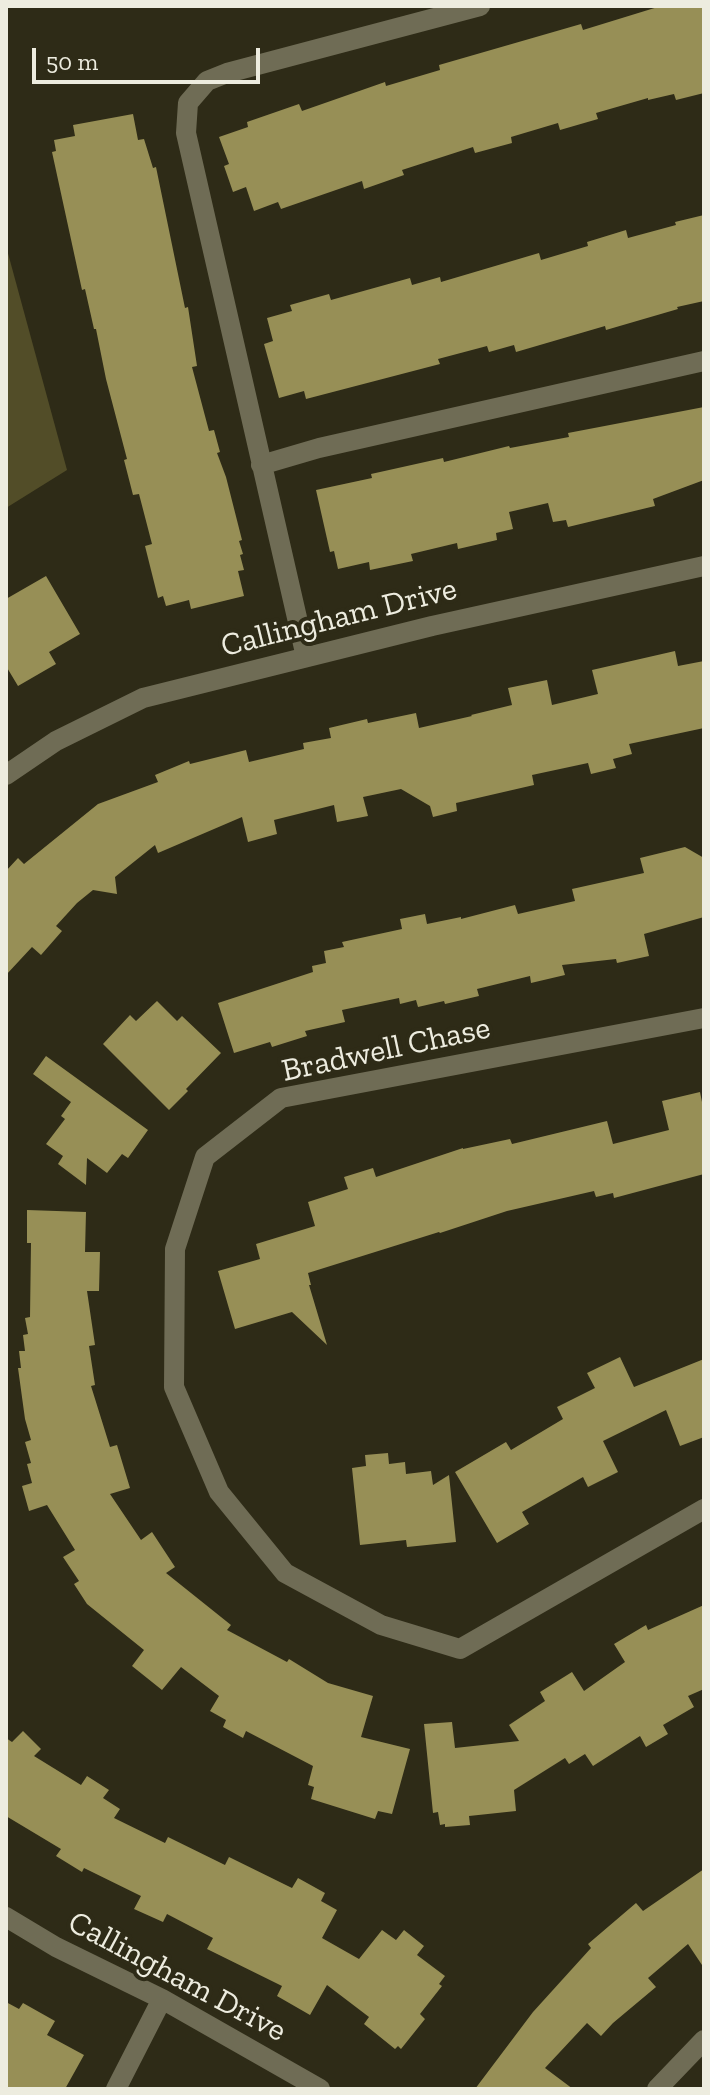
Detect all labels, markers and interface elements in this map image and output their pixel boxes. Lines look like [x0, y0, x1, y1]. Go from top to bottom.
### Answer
scale bar [36, 32, 264, 82]
text: 50 m [46, 47, 98, 76]
street label: Callingham Drive [217, 570, 461, 666]
street label: Bradwell Chase [278, 1009, 494, 1091]
street label: Callingham Drive [61, 1903, 293, 2051]

